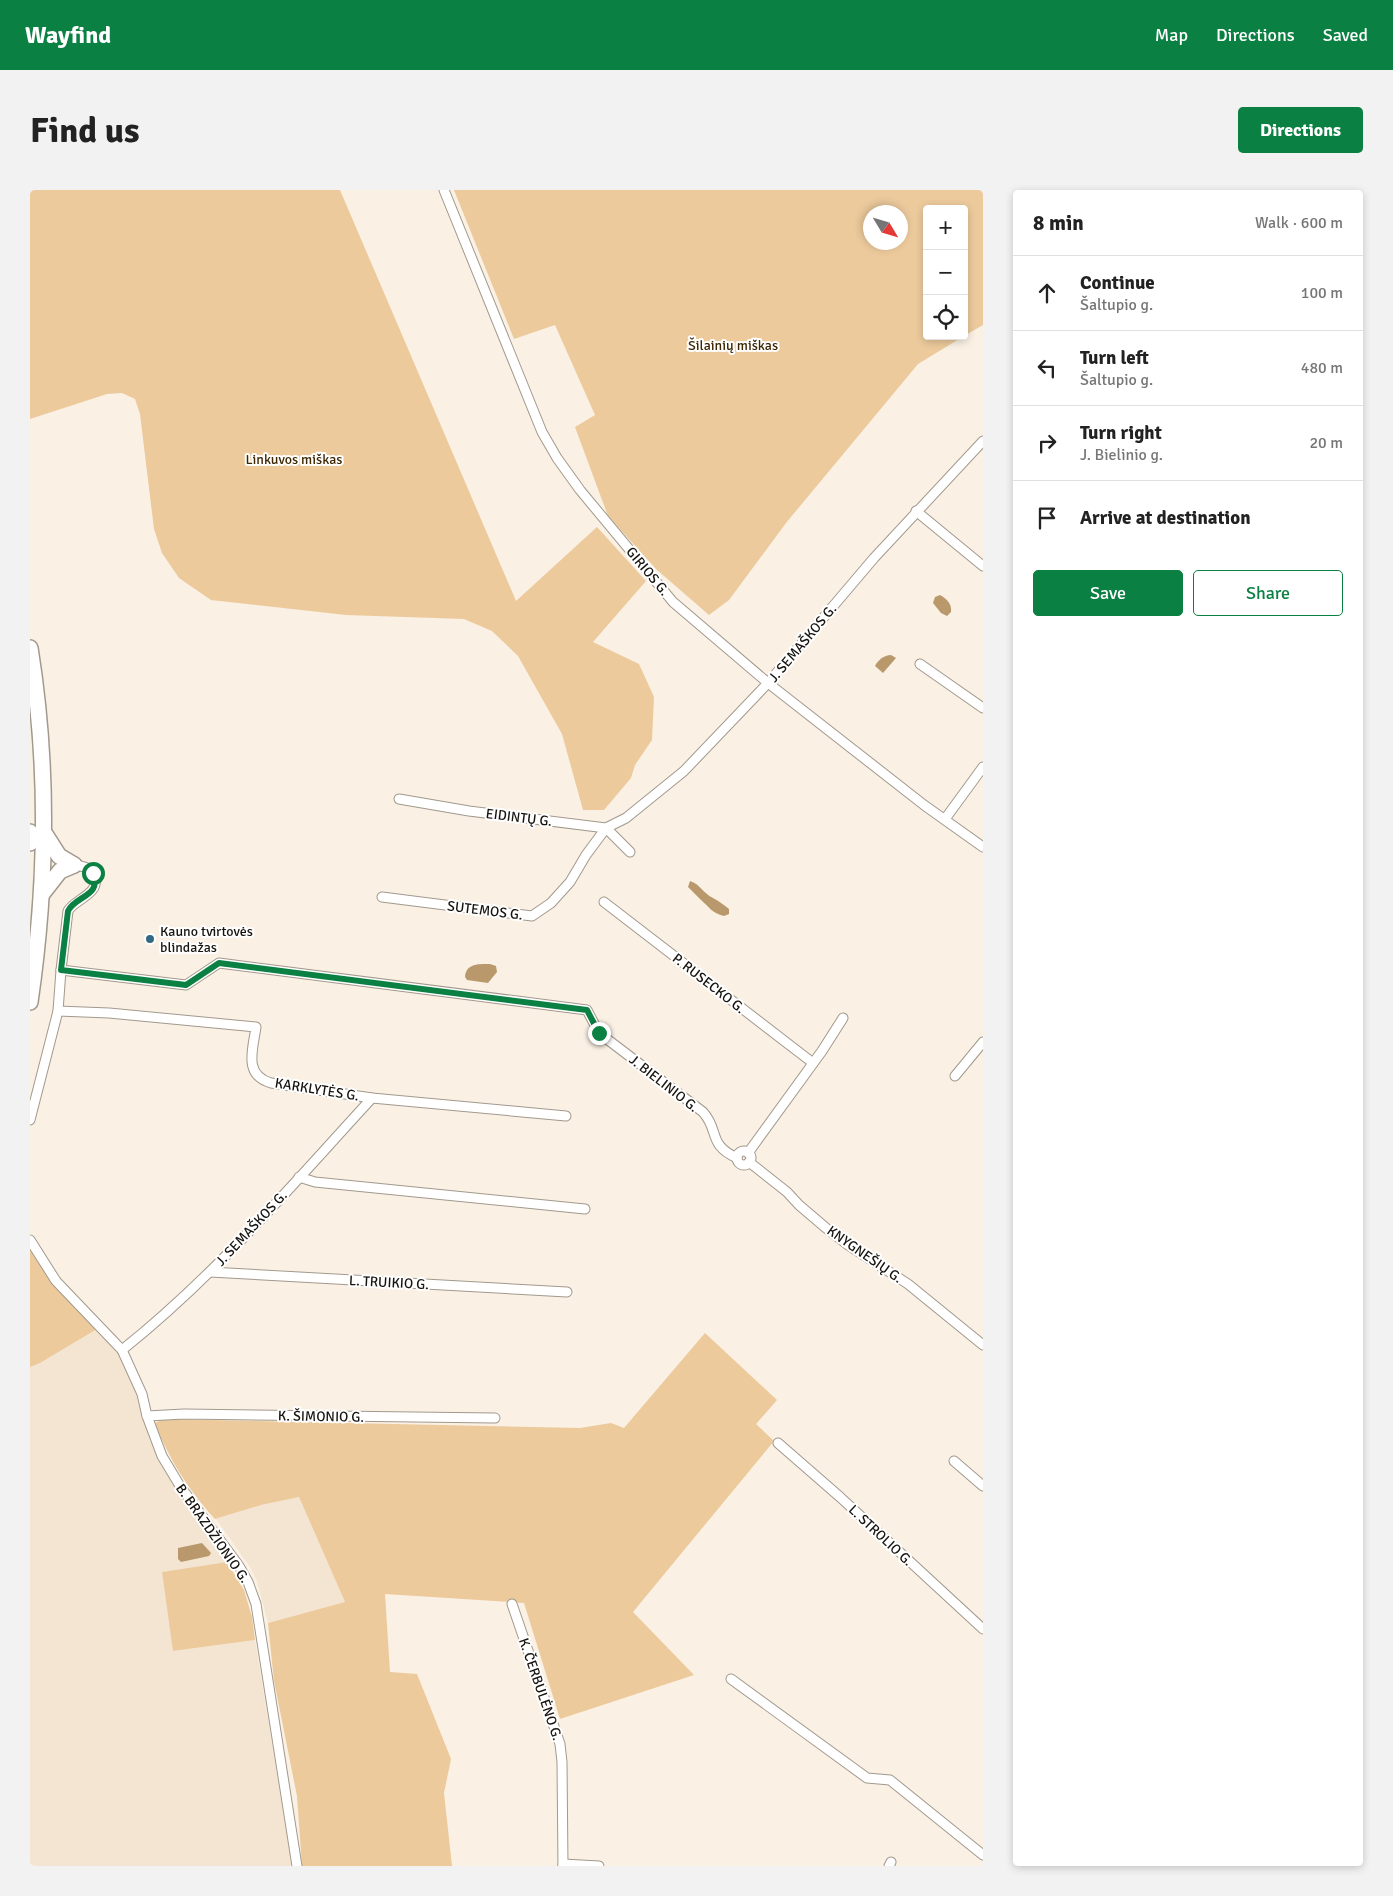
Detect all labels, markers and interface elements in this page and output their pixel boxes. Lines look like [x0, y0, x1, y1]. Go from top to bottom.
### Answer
text: Wayfind [25, 20, 111, 50]
text: Map [1155, 24, 1188, 46]
text: Directions [1216, 24, 1295, 46]
text: Saved [1323, 24, 1368, 46]
button: Directions [1238, 107, 1363, 153]
text: Find us [30, 109, 140, 152]
north arrow [863, 205, 908, 250]
map controls [923, 205, 968, 340]
button: + [923, 205, 968, 250]
text: 8 min [1033, 210, 1084, 236]
text: Walk · 600 m [1255, 213, 1343, 233]
button: − [923, 250, 968, 295]
text: Continue [1080, 271, 1155, 295]
icon: ahead [1033, 279, 1061, 307]
text: 100 m [1301, 283, 1343, 303]
button: locate [923, 295, 968, 340]
text: Šaltupio g. [1080, 295, 1153, 315]
park label: Šilainių miškas [688, 337, 778, 354]
text: Turn left [1080, 346, 1149, 370]
icon: left [1033, 354, 1061, 382]
text: 480 m [1301, 358, 1343, 378]
text: Šaltupio g. [1080, 370, 1153, 390]
text: Turn right [1080, 421, 1162, 445]
icon: right [1033, 429, 1061, 457]
text: 20 m [1309, 433, 1343, 453]
text: J. Bielinio g. [1080, 445, 1163, 465]
park label: Linkuvos miškas [246, 451, 342, 468]
icon: arrive [1033, 504, 1061, 532]
text: Arrive at destination [1080, 506, 1251, 530]
street label: GIRIOS G. [622, 543, 673, 599]
button: Save [1033, 570, 1183, 616]
button: Share [1193, 570, 1343, 616]
street label: J. SEMAŠKOS G. [765, 601, 840, 686]
street label: EIDINTŲ G. [485, 805, 553, 830]
route start [82, 862, 105, 885]
street label: SUTEMOS G. [446, 897, 524, 924]
place label: Kauno tvirtovės blindažas [160, 923, 253, 956]
marker: Kauno tvirtovės blindažas [144, 933, 156, 945]
street label: P. RUSECKO G. [669, 950, 748, 1017]
route end [588, 1022, 611, 1045]
street label: J. BIELINIO G. [626, 1051, 702, 1116]
street label: KARKLYTĖS G. [274, 1074, 360, 1105]
street label: J. SEMAŠKOS G. [212, 1187, 291, 1270]
street label: KNYGNEŠIŲ G. [824, 1222, 906, 1287]
street label: L. TRUIKIO G. [349, 1272, 429, 1293]
street label: K. ŠIMONIO G. [278, 1407, 364, 1426]
street label: B. BRAZDŽIONIO G. [172, 1480, 253, 1586]
street label: L. STROLIO G. [845, 1501, 916, 1570]
street label: K. ČERBULĖNO G. [515, 1636, 566, 1743]

